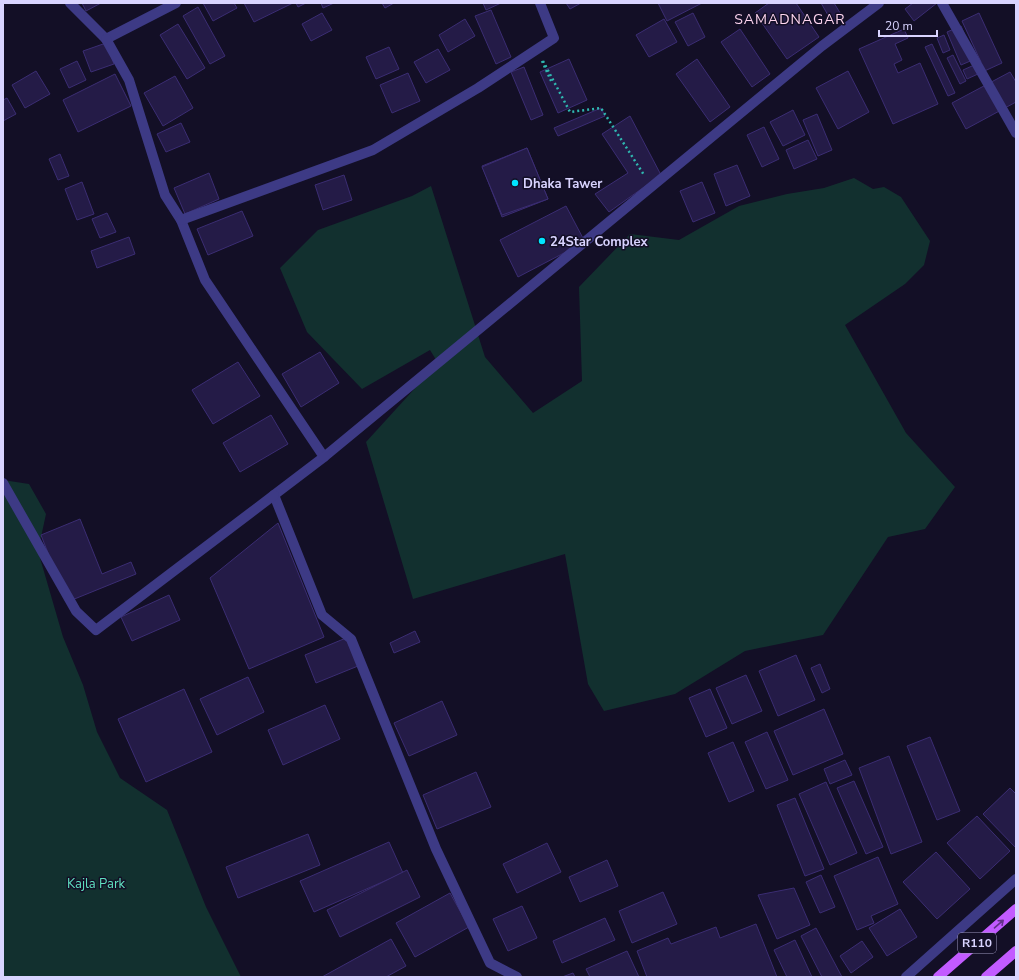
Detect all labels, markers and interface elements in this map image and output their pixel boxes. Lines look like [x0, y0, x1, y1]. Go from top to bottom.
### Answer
district label: SAMADNAGAR [734, 10, 846, 29]
scale bar [879, 12, 937, 38]
text: 20 m [885, 18, 913, 34]
place label: Dhaka Tawer [523, 175, 603, 193]
marker: Dhaka Tawer [510, 178, 520, 188]
place label: 24Star Complex [550, 233, 649, 251]
marker: 24Star Complex [537, 236, 547, 246]
park label: Kajla Park [67, 875, 126, 893]
one-way arrow [994, 919, 1005, 928]
road number: R110 [958, 933, 996, 953]

